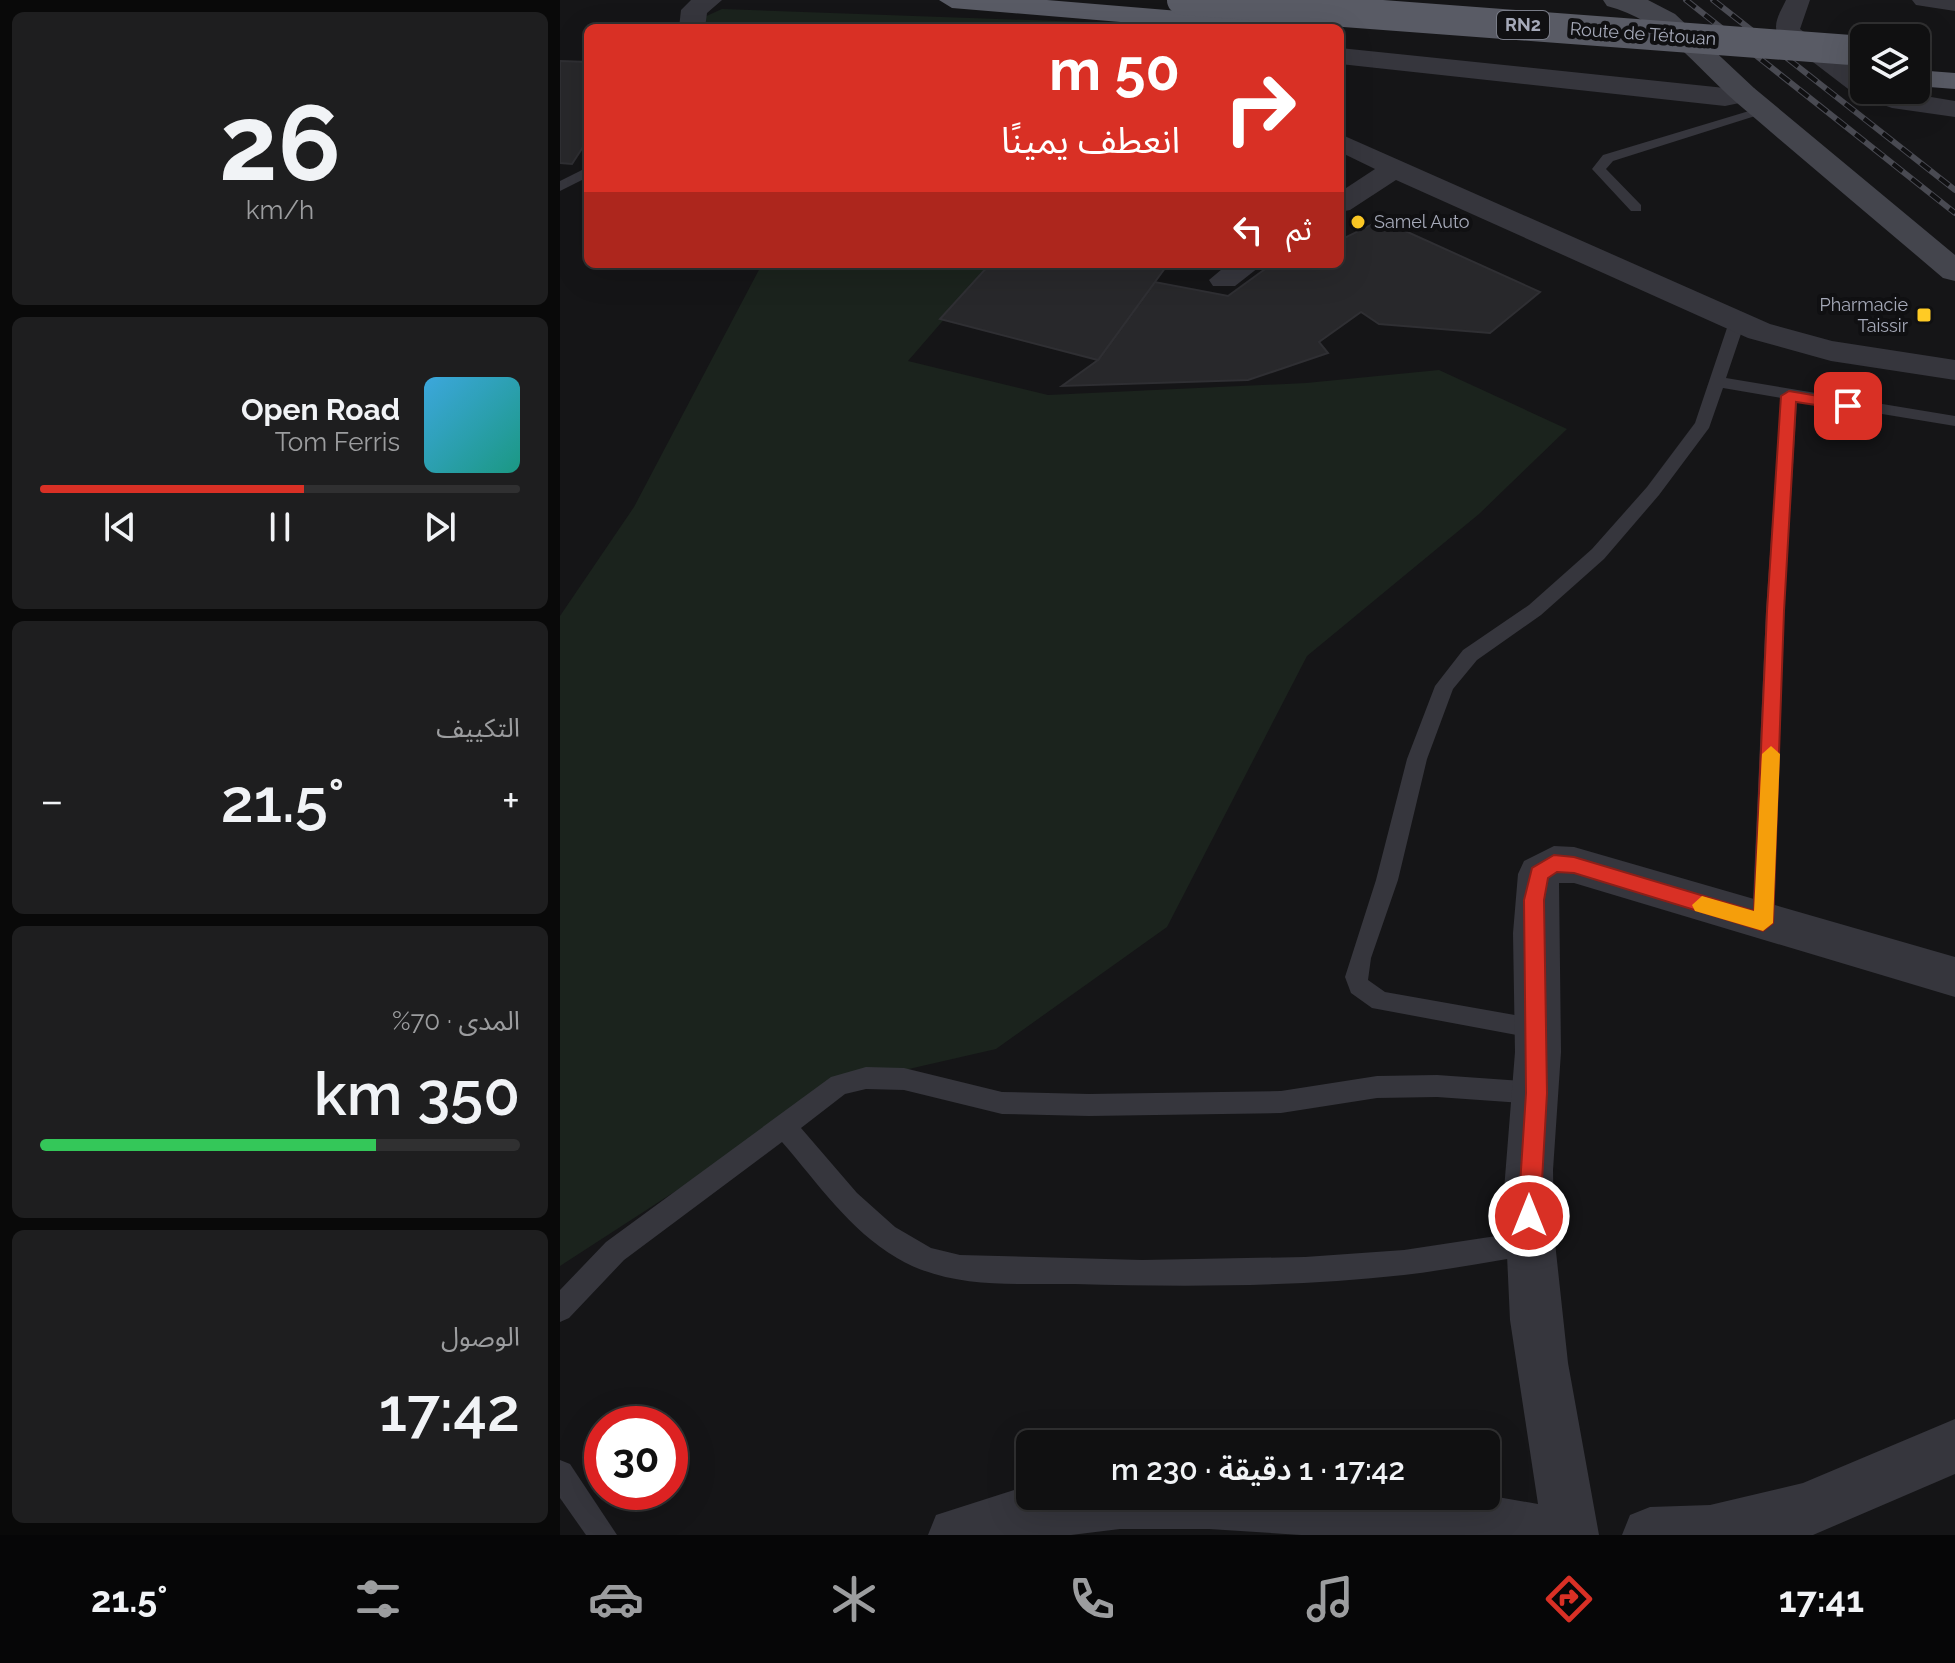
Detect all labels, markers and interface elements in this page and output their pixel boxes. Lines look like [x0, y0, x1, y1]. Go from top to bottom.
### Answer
road number: RN2 [1497, 11, 1549, 39]
street label: Route de Tétouan [1569, 18, 1717, 49]
map controls [1850, 24, 1930, 104]
button: layers [1850, 24, 1930, 104]
text: 50 m [1049, 37, 1180, 103]
icon: right [1208, 56, 1312, 160]
text: 26 [219, 82, 341, 204]
text: انعطف يمينًا [1001, 119, 1180, 161]
text: km/h [246, 195, 314, 225]
icon: left [1226, 208, 1270, 252]
place label: Samel Auto [1374, 211, 1470, 232]
text: ثم [1286, 212, 1312, 247]
marker: Samel Auto [1349, 213, 1367, 231]
place label: Pharmacie Taissir [1819, 294, 1909, 336]
marker: Pharmacie Taissir [1915, 306, 1933, 324]
pin [1814, 372, 1882, 440]
icon: arrive [1826, 384, 1870, 428]
text: Open Road [241, 392, 400, 427]
text: Tom Ferris [275, 427, 400, 457]
icon: previous [98, 505, 142, 549]
icon: pause [258, 505, 302, 549]
icon: next [418, 505, 462, 549]
text: التكييف [436, 713, 520, 743]
text: 21.5° [221, 766, 345, 836]
text: − [40, 775, 64, 826]
text: + [502, 775, 520, 826]
text: المدى · 70% [392, 1006, 520, 1036]
text: 350 km [314, 1059, 520, 1129]
position arrow [1487, 1174, 1571, 1258]
text: الوصول [441, 1322, 520, 1352]
text: 17:42 [379, 1375, 520, 1445]
speed limit sign: 30 [584, 1406, 688, 1510]
text: 17:42 · 1 دقيقة · 230 m [1111, 1452, 1405, 1487]
icon: filters [350, 1571, 406, 1627]
icon: car [588, 1571, 644, 1627]
icon: climate [826, 1571, 882, 1627]
icon: phone [1064, 1571, 1120, 1627]
icon: music [1302, 1571, 1358, 1627]
icon: directions [1541, 1571, 1597, 1627]
text: 21.5° [91, 1578, 168, 1620]
text: 17:41 [1779, 1578, 1864, 1620]

